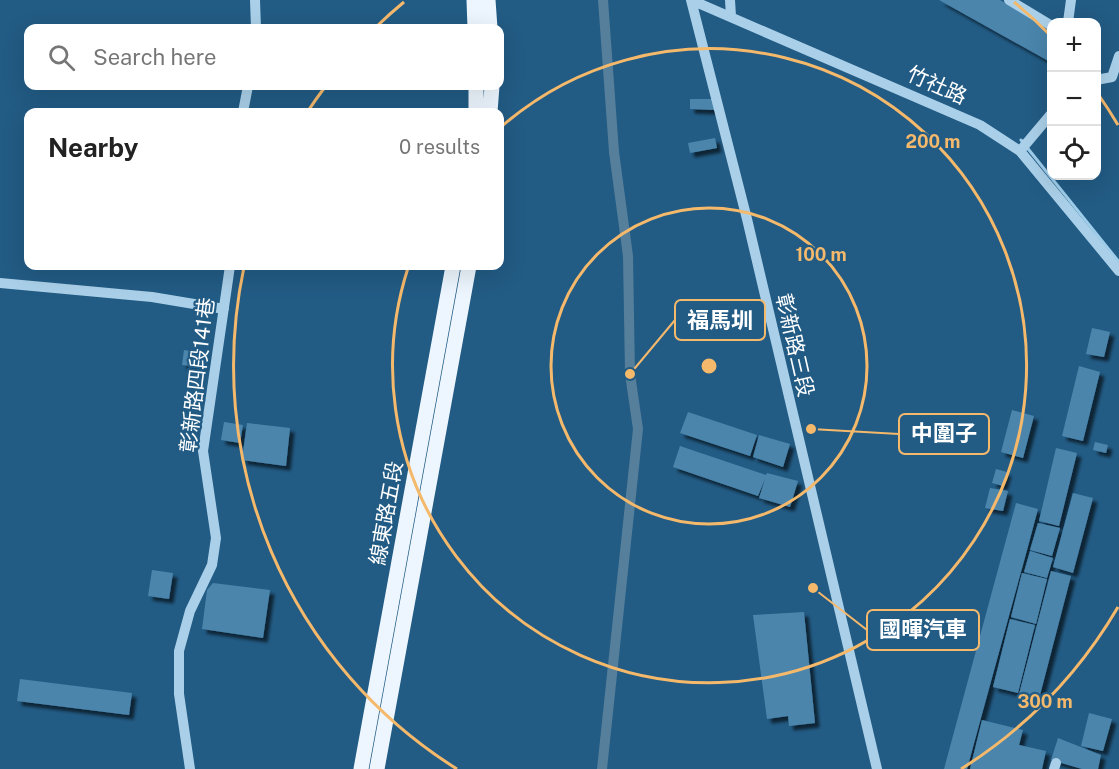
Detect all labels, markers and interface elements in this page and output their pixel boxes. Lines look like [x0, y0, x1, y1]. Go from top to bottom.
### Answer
map controls [1047, 18, 1101, 180]
button: + [1047, 18, 1101, 72]
search box [24, 24, 504, 90]
icon: search [45, 41, 78, 74]
text: Search here [93, 44, 217, 70]
street label: 竹社路 [903, 61, 971, 109]
button: − [1047, 72, 1101, 126]
button: locate [1047, 126, 1101, 180]
text: 200 m [906, 131, 960, 152]
text: Nearby [48, 132, 138, 163]
text: 0 results [399, 135, 480, 159]
text: 100 m [795, 244, 847, 265]
street label: 彰新路三段 [771, 291, 819, 399]
street label: 彰新路四段141巷 [175, 296, 219, 454]
callout: 福馬圳 [675, 300, 765, 340]
text: 福馬圳 [687, 307, 753, 333]
centre of rings [699, 356, 719, 376]
callout: 中圍子 [899, 414, 989, 454]
text: 中圍子 [911, 420, 977, 446]
street label: 線東路五段 [365, 459, 407, 567]
callout: 國暉汽車 [867, 610, 979, 650]
text: 國暉汽車 [879, 616, 967, 642]
text: 300 m [1017, 691, 1073, 712]

